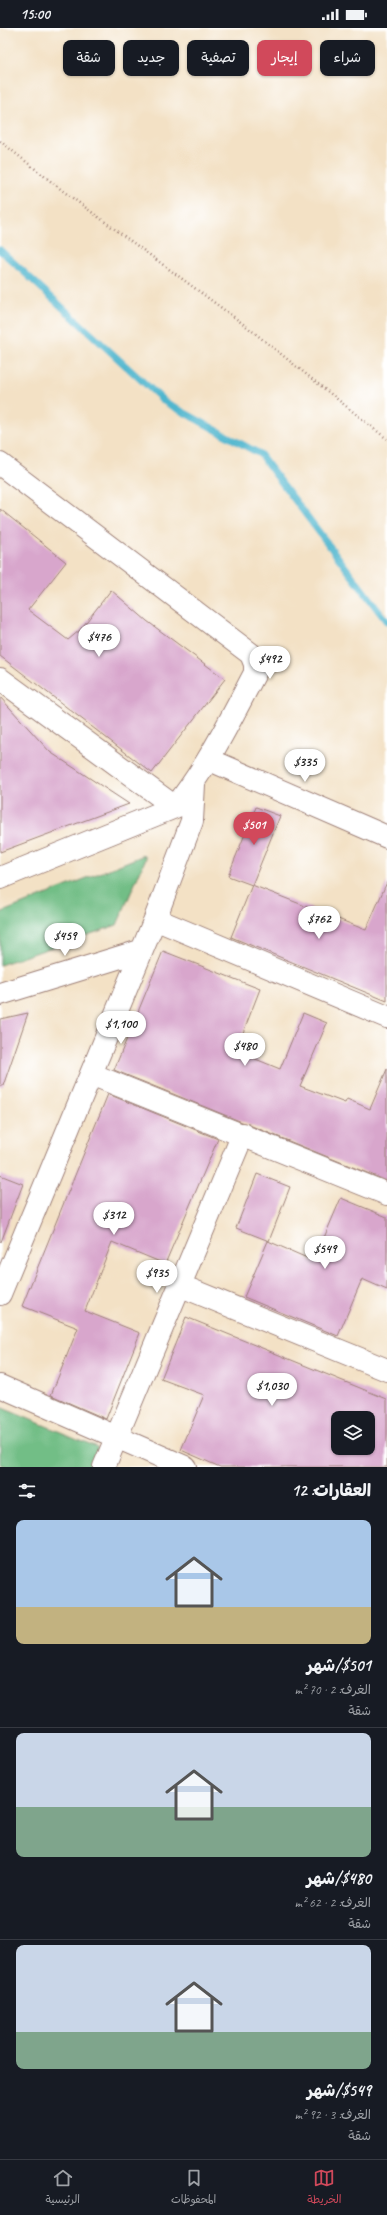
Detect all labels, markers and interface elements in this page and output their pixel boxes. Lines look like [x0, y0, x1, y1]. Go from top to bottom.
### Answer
text: 15:00 [20, 5, 50, 24]
chip: شقة [63, 40, 115, 76]
chip: جديد [123, 40, 179, 76]
chip: تصفية [187, 40, 249, 76]
chip: إيجار [257, 40, 312, 76]
chip: شراء [320, 40, 375, 76]
pin: $476 [75, 624, 123, 658]
text: $476 [87, 629, 111, 645]
pin: $492 [246, 646, 294, 680]
text: $492 [258, 651, 282, 667]
pin: $335 [281, 749, 329, 783]
text: $335 [293, 754, 317, 770]
pin: $501 [230, 812, 278, 846]
text: $501 [242, 817, 266, 833]
pin: $762 [295, 906, 343, 940]
text: $762 [307, 911, 331, 927]
pin: $459 [41, 923, 89, 957]
text: $459 [53, 928, 77, 944]
pin: $1,100 [88, 1011, 154, 1045]
text: $1,100 [105, 1016, 137, 1032]
pin: $480 [221, 1033, 269, 1067]
text: $480 [233, 1038, 257, 1054]
pin: $312 [90, 1202, 138, 1236]
text: $312 [102, 1207, 126, 1223]
pin: $549 [301, 1236, 349, 1270]
text: $549 [313, 1241, 337, 1257]
pin: $935 [133, 1260, 181, 1294]
text: $935 [145, 1265, 169, 1281]
pin: $1,030 [239, 1373, 305, 1407]
text: $1,030 [256, 1378, 288, 1394]
map controls [331, 1411, 375, 1455]
button: layers [331, 1411, 375, 1455]
icon: filters [16, 1480, 38, 1502]
text: العقارات: 12 [291, 1480, 371, 1501]
icon: home [158, 1546, 230, 1618]
text: $501/شهر [307, 1655, 371, 1676]
text: الغرف: 2 · 70 m² [294, 1682, 371, 1698]
text: شقة [348, 1703, 371, 1719]
icon: home [158, 1759, 230, 1831]
text: $480/شهر [307, 1868, 371, 1889]
text: الغرف: 2 · 62 m² [294, 1895, 371, 1911]
text: شقة [348, 1916, 371, 1932]
icon: home [158, 1971, 230, 2043]
text: $549/شهر [307, 2080, 371, 2101]
text: الغرف: 3 · 92 m² [294, 2107, 371, 2123]
text: شقة [348, 2128, 371, 2144]
tab: الرئيسية [46, 2167, 80, 2209]
tab: المحفوظات [171, 2167, 216, 2209]
tab: الخريطة [307, 2167, 342, 2209]

